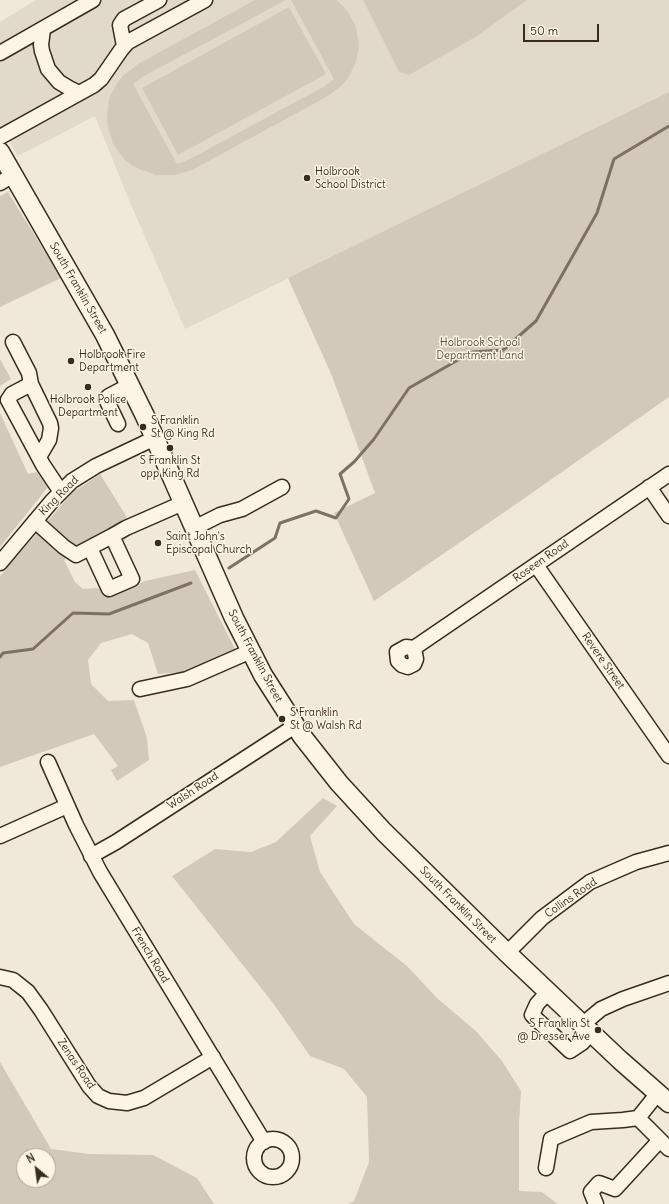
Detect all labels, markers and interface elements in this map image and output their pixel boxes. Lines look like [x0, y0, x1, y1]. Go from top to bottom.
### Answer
scale bar [525, 16, 601, 42]
text: 50 m [530, 23, 558, 38]
place label: Holbrook School District [315, 165, 386, 191]
marker: Holbrook School District [302, 173, 312, 183]
street label: South Franklin Street [47, 240, 109, 336]
park label: Holbrook School Department Land [436, 336, 524, 362]
place label: Holbrook Fire Department [79, 348, 145, 374]
marker: Holbrook Fire Department [66, 356, 76, 366]
marker: Holbrook Police Department [83, 382, 93, 392]
place label: Holbrook Police Department [50, 393, 126, 419]
place label: S Franklin St @ King Rd [151, 414, 215, 440]
marker: S Franklin St @ King Rd [138, 422, 148, 432]
marker: S Franklin St opp King Rd [165, 443, 175, 453]
place label: S Franklin St opp King Rd [140, 454, 200, 480]
street label: King Road [37, 474, 81, 518]
place label: Saint John's Episcopal Church [166, 530, 252, 556]
street label: Roseen Road [511, 537, 571, 585]
marker: Saint John's Episcopal Church [153, 538, 163, 548]
street label: South Franklin Street [225, 607, 285, 705]
street label: Revere Street [579, 630, 627, 692]
place label: S Franklin St @ Walsh Rd [290, 706, 362, 732]
marker: S Franklin St @ Walsh Rd [277, 714, 287, 724]
street label: Walsh Road [165, 770, 221, 812]
street label: South Franklin Street [417, 864, 499, 946]
street label: Collins Road [542, 875, 600, 921]
street label: French Road [128, 925, 172, 985]
place label: S Franklin St @ Dresser Ave [517, 1017, 590, 1043]
marker: S Franklin St @ Dresser Ave [593, 1025, 603, 1035]
street label: Zenas Road [54, 1036, 98, 1092]
north arrow [16, 1148, 56, 1188]
text: N [24, 1150, 37, 1166]

